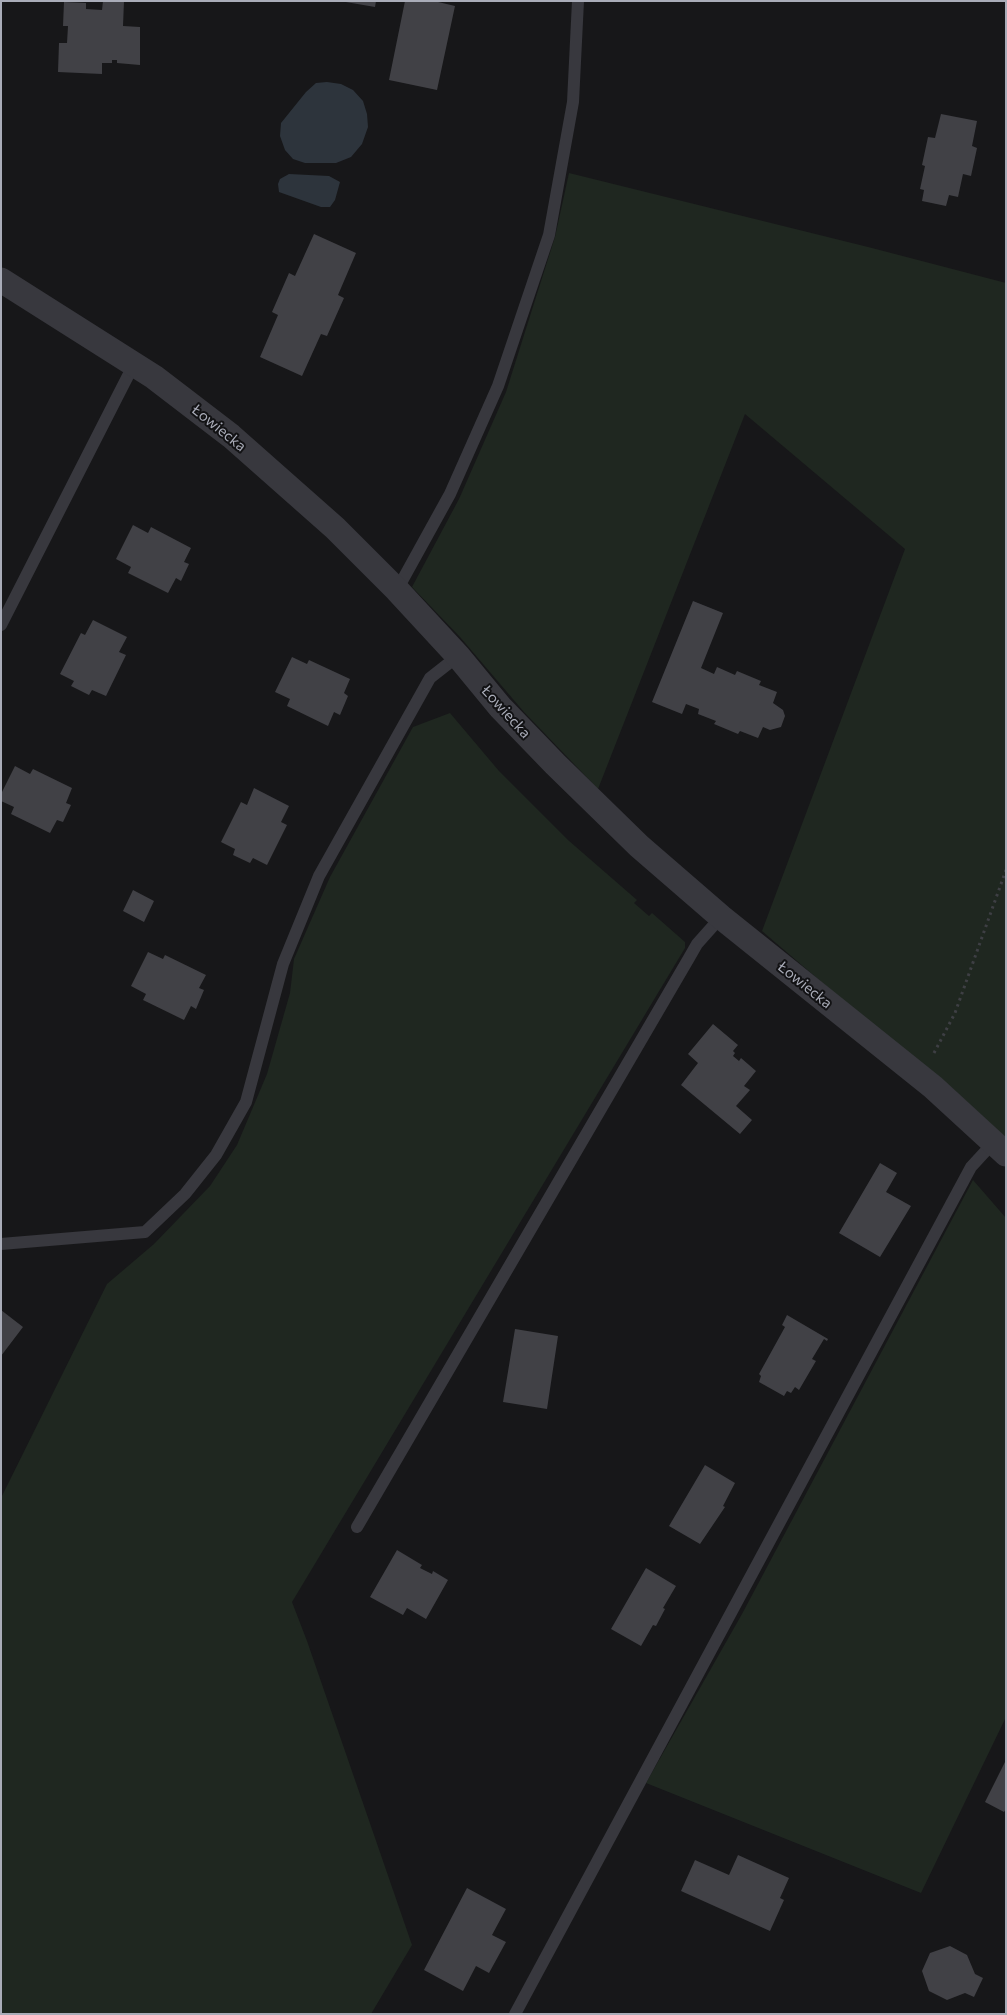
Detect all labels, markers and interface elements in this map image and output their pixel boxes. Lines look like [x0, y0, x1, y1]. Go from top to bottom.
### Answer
street label: Łowiecka [188, 401, 250, 455]
street label: Łowiecka [478, 682, 534, 742]
street label: Łowiecka [774, 958, 836, 1012]

